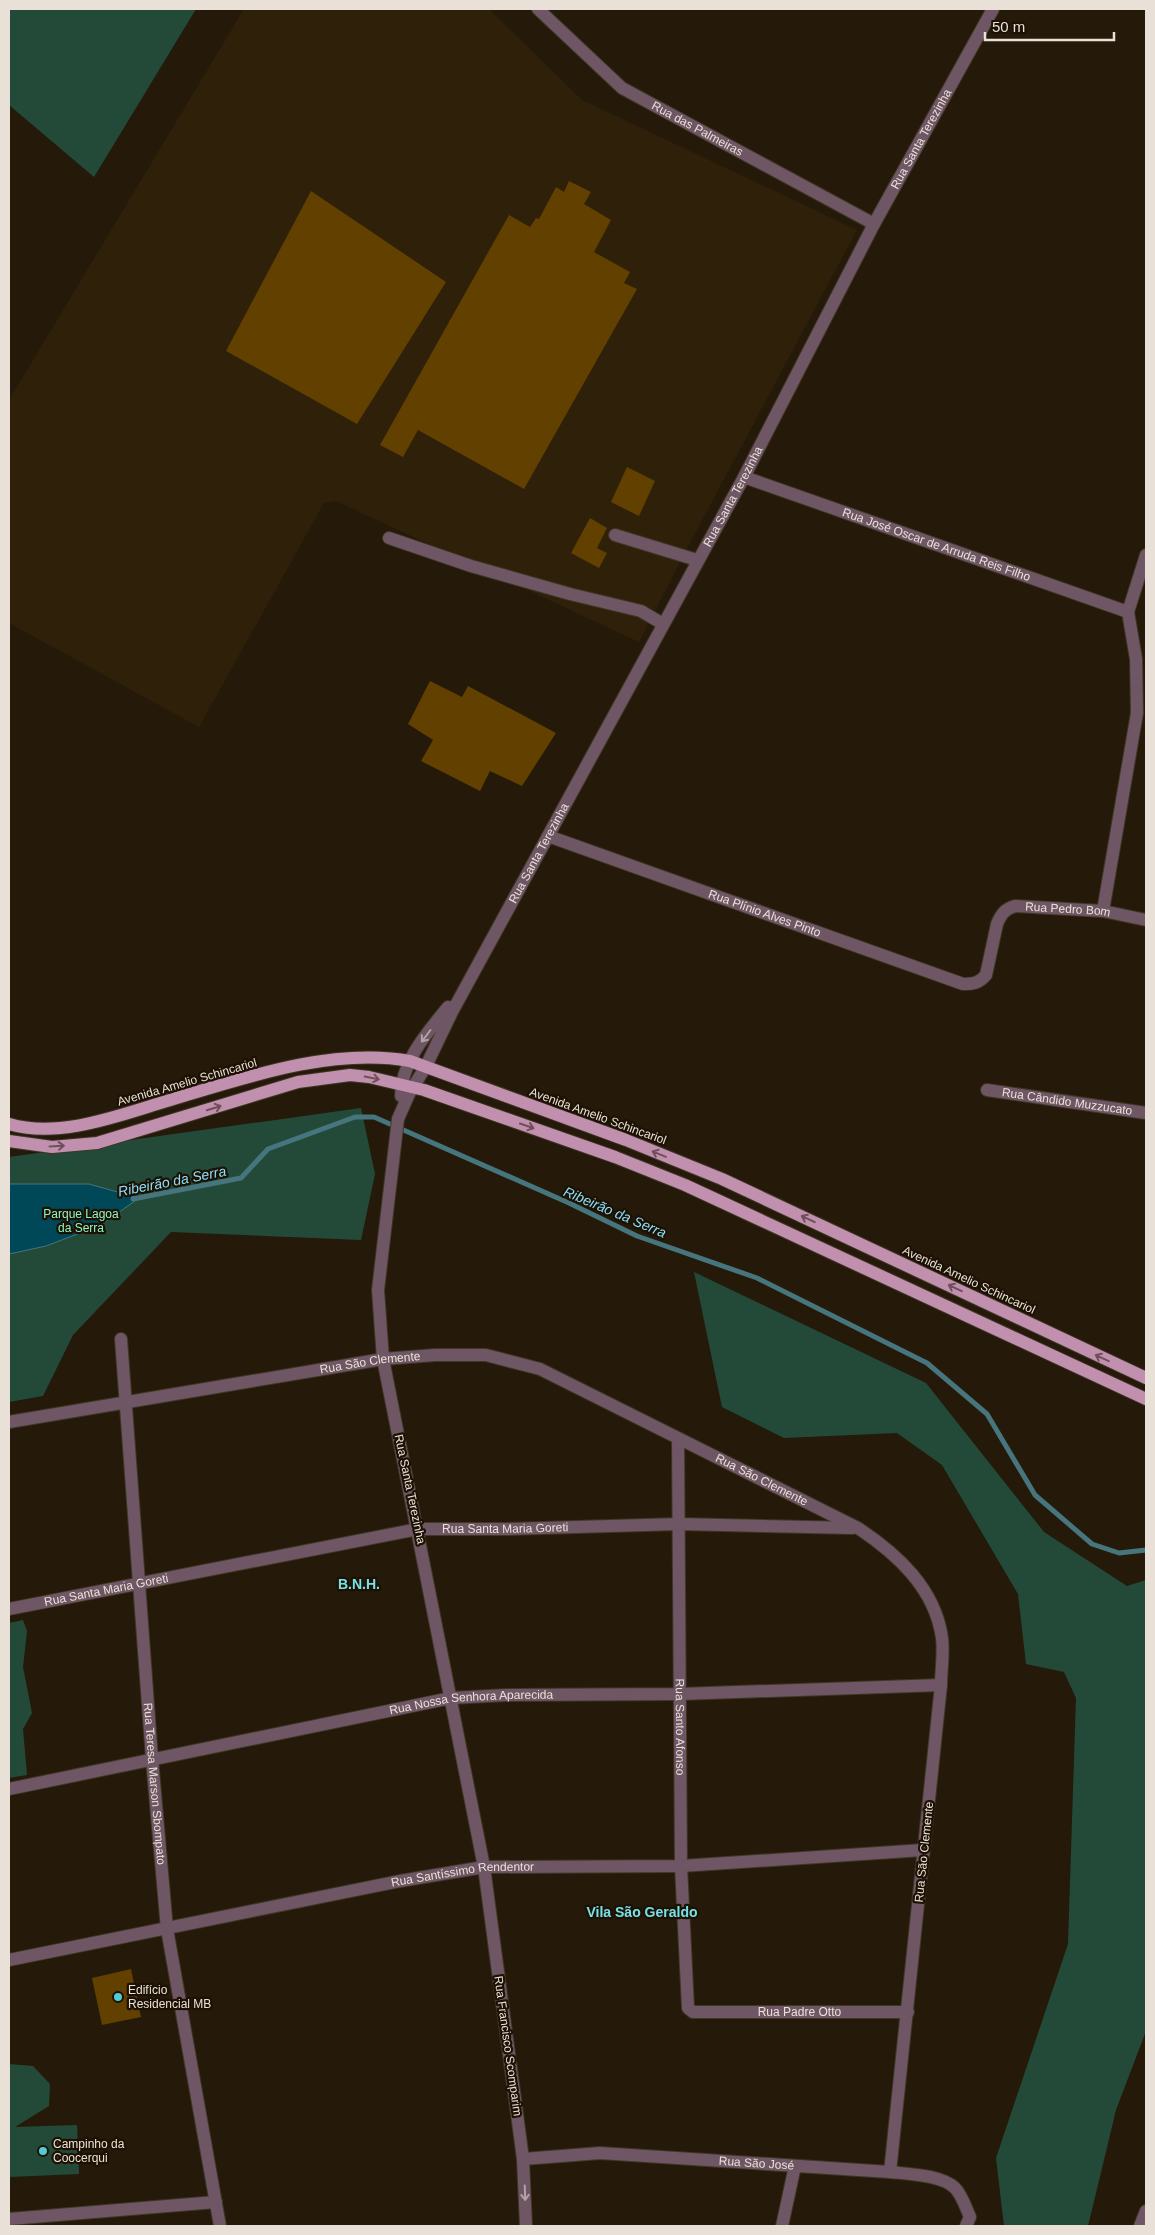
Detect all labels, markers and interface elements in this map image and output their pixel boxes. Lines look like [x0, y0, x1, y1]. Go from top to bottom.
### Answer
scale bar [985, 10, 1114, 42]
text: 50 m [992, 18, 1025, 35]
street label: Rua Santa Terezinha [888, 86, 954, 191]
street label: Rua das Palmeiras [649, 98, 745, 159]
street label: Rua Santa Terezinha [700, 444, 766, 549]
street label: Rua José Oscar de Arruda Reis Filho [841, 505, 1033, 584]
street label: Rua Santa Terezinha [506, 800, 572, 906]
street label: Rua Plínio Alves Pinto [707, 887, 823, 940]
street label: Rua Pedro Bom [1025, 900, 1112, 919]
one-way arrow [421, 1029, 432, 1042]
street label: Avenida Amelio Schincariol [116, 1055, 258, 1109]
one-way arrow [364, 1074, 380, 1084]
street label: Avenida Amelio Schincariol [528, 1085, 668, 1147]
street label: Rua Cândido Muzzucato [1001, 1085, 1134, 1118]
one-way arrow [206, 1102, 222, 1112]
one-way arrow [519, 1122, 534, 1131]
one-way arrow [49, 1142, 65, 1151]
one-way arrow [652, 1148, 667, 1157]
water label: Ribeirão da Serra [117, 1163, 228, 1199]
water label: Ribeirão da Serra [561, 1183, 669, 1241]
park label: Parque Lagoa da Serra [43, 1207, 119, 1235]
one-way arrow [801, 1214, 816, 1223]
street label: Avenida Amelio Schincariol [901, 1243, 1037, 1317]
one-way arrow [948, 1283, 963, 1293]
street label: Rua São Clemente [319, 1349, 421, 1377]
one-way arrow [1095, 1352, 1110, 1362]
street label: Rua Santa Terezinha [392, 1433, 429, 1545]
street label: Rua São Clemente [713, 1451, 810, 1509]
street label: Rua Santa Maria Goreti [442, 1520, 569, 1536]
street label: Rua Santa Maria Goreti [43, 1571, 169, 1609]
district label: B.N.H. [338, 1576, 380, 1592]
street label: Rua Santo Afonso [673, 1678, 687, 1776]
street label: Rua Nossa Senhora Aparecida [388, 1688, 554, 1718]
street label: Rua Teresa Marson Sbompato [141, 1702, 168, 1866]
street label: Rua São Clemente [912, 1801, 936, 1903]
street label: Rua Santíssimo Rendentor [390, 1860, 534, 1890]
district label: Vila São Geraldo [586, 1904, 698, 1920]
street label: Rua Francisco Scomparim [491, 1975, 525, 2117]
place label: Edifício Residencial MB [128, 1983, 211, 2011]
marker: Edifício Residencial MB [112, 1991, 124, 2003]
street label: Rua Padre Otto [758, 2005, 841, 2019]
place label: Campinho da Coocerqui [53, 2137, 125, 2165]
marker: Campinho da Coocerqui [37, 2145, 49, 2157]
street label: Rua São José [718, 2154, 795, 2173]
one-way arrow [520, 2184, 529, 2200]

